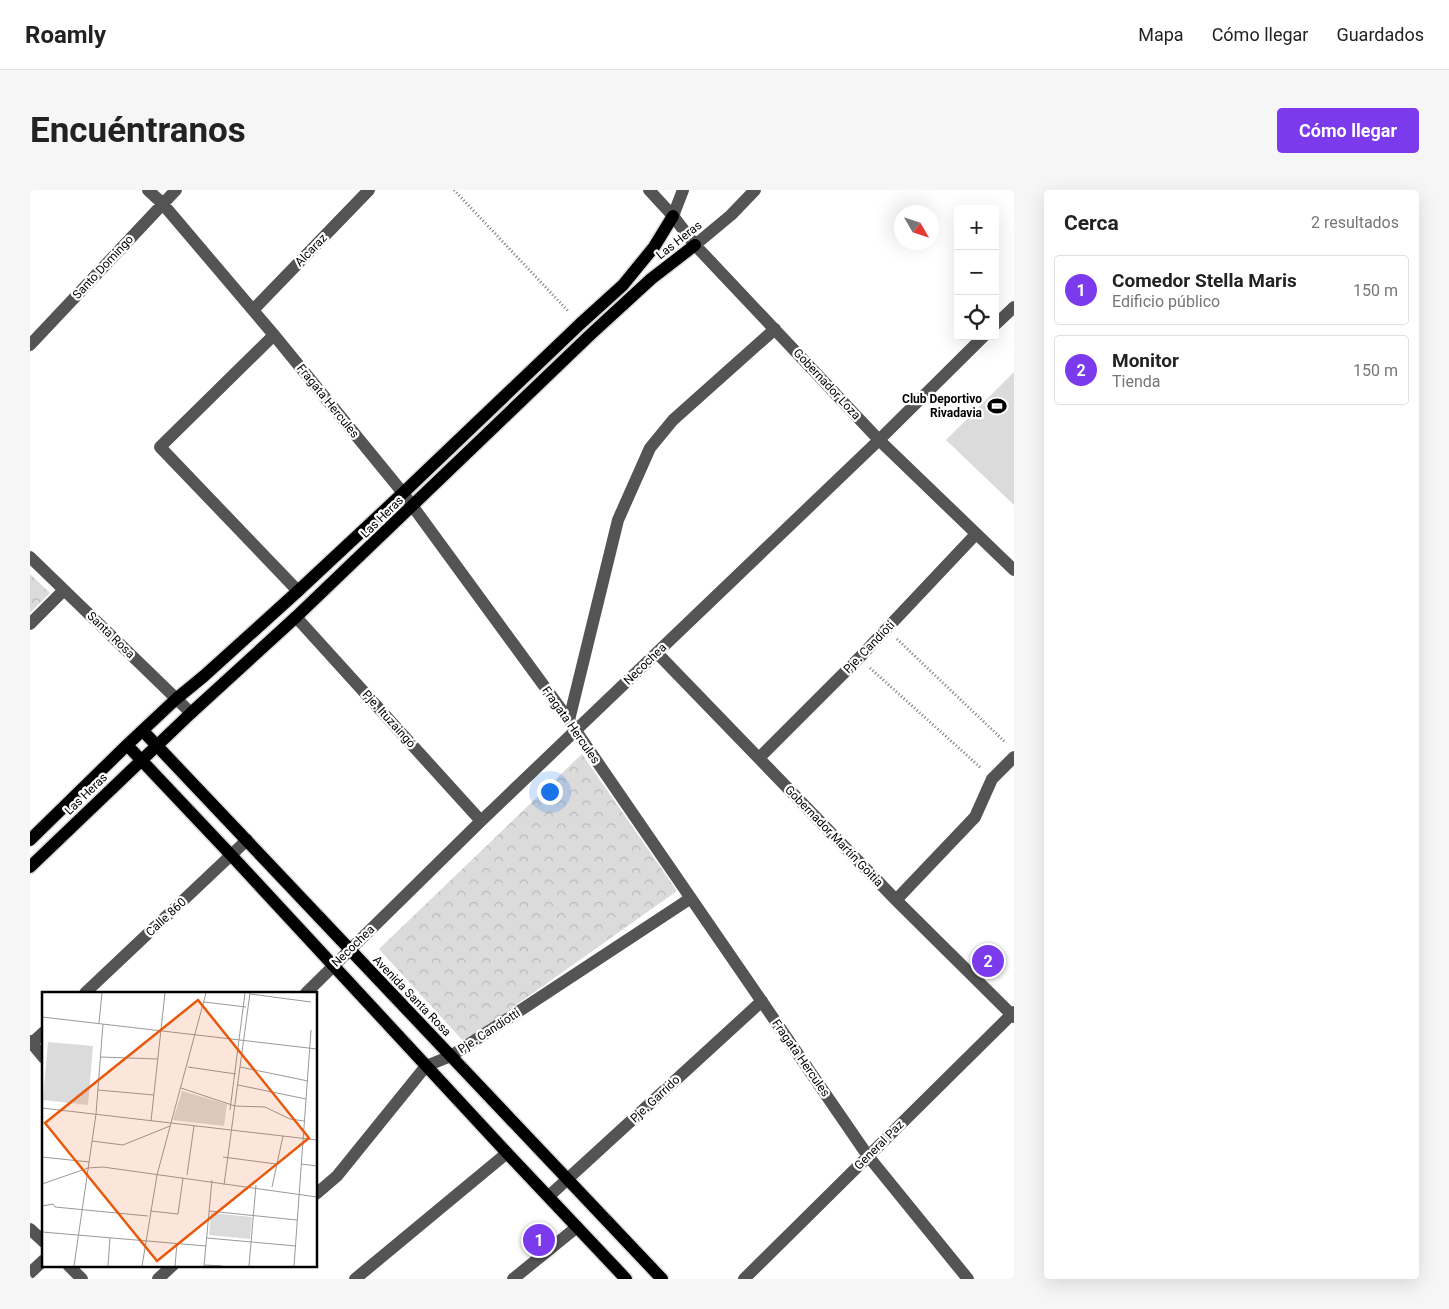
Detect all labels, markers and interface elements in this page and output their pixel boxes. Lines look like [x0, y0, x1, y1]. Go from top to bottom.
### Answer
text: Roamly [25, 21, 106, 49]
text: Mapa [1138, 24, 1184, 45]
text: Cómo llegar [1212, 24, 1308, 45]
text: Guardados [1336, 24, 1424, 45]
button: Cómo llegar [1277, 108, 1419, 153]
text: Encuéntranos [30, 110, 246, 151]
north arrow [894, 205, 939, 250]
map controls [954, 205, 999, 340]
button: + [954, 205, 999, 250]
text: Cerca [1064, 211, 1119, 235]
text: 2 resultados [1311, 213, 1399, 232]
street label: Las Heras [654, 218, 704, 262]
street label: Alcaraz [292, 231, 330, 269]
street label: Santo Domingo [70, 232, 136, 302]
button: − [954, 250, 999, 295]
text: Comedor Stella Maris [1112, 269, 1297, 292]
text: 1 [1076, 281, 1086, 300]
text: 150 m [1353, 281, 1398, 300]
text: Edificio público [1112, 292, 1220, 311]
button: locate [954, 295, 999, 340]
street label: Gobernador Loza [791, 346, 863, 422]
text: Monitor [1112, 349, 1179, 372]
street label: Fragata Hercules [294, 361, 362, 441]
text: 2 [1076, 361, 1086, 380]
text: 150 m [1353, 361, 1398, 380]
text: Tienda [1112, 372, 1160, 391]
place label: Club Deportivo Rivadavia [902, 392, 983, 420]
sports icon: Club Deportivo Rivadavia [986, 395, 1008, 417]
street label: Las Heras [358, 493, 406, 541]
street label: Santa Rosa [84, 609, 138, 661]
street label: Pje. Candioti [841, 618, 897, 676]
street label: Necochea [621, 640, 669, 688]
street label: Fragata Hercules [539, 684, 603, 766]
street label: Pje. Ituzaingó [360, 687, 419, 751]
street label: Las Heras [62, 770, 110, 818]
your location [537, 779, 563, 805]
street label: Gobernador Martín Goitia [782, 783, 886, 889]
street label: Calle 860 [143, 895, 189, 939]
street label: Necochea [329, 922, 377, 970]
pin: 2 [972, 942, 1004, 980]
street label: Avenida Santa Rosa [370, 953, 454, 1039]
inset map [42, 992, 318, 1266]
street label: Pje. Candiotti [455, 1006, 523, 1056]
street label: Fragata Hercules [769, 1017, 833, 1099]
street label: Pje. Garrido [627, 1073, 683, 1125]
street label: General Paz [852, 1117, 907, 1172]
pin: 1 [523, 1221, 555, 1259]

